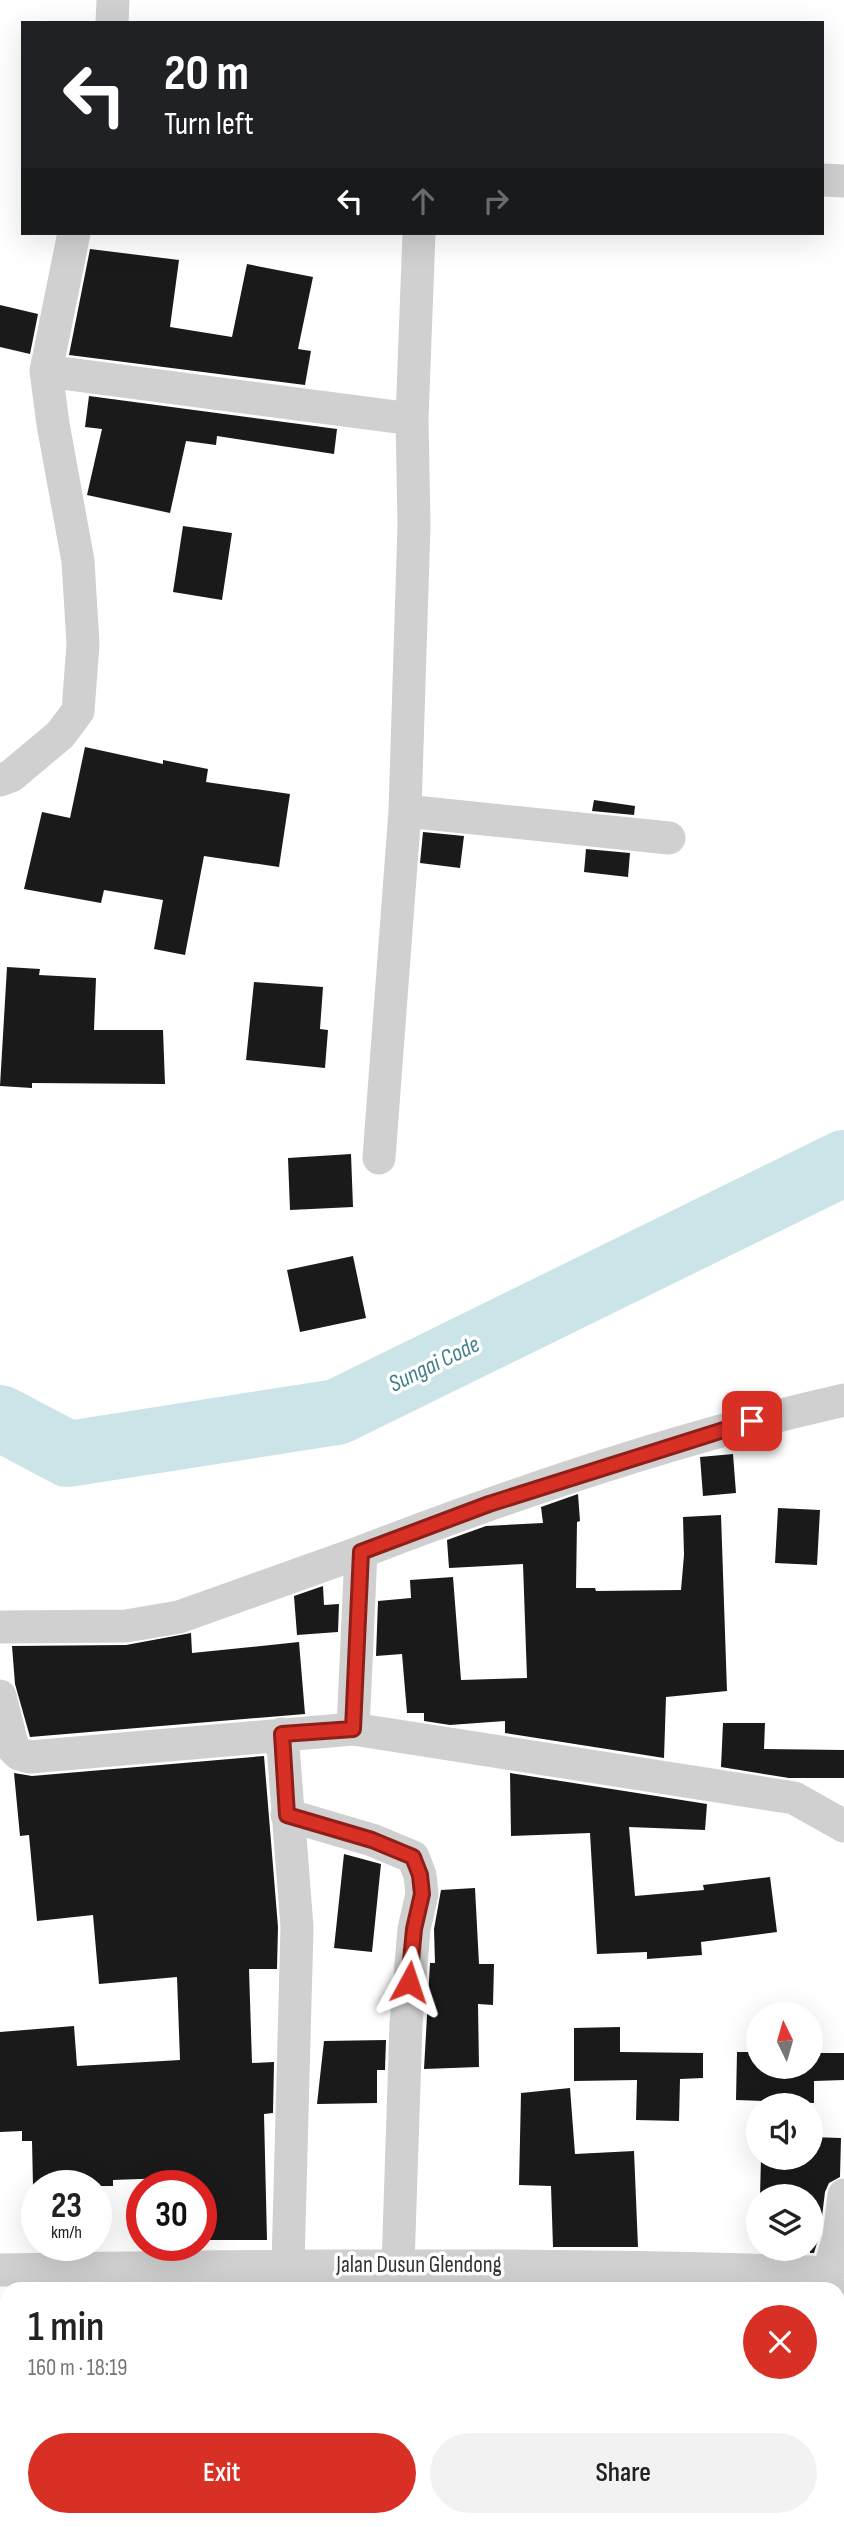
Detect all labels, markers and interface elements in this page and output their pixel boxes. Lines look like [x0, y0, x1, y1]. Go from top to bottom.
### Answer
text: 20 m [164, 45, 249, 104]
icon: left [49, 49, 140, 140]
text: Turn left [164, 105, 254, 144]
icon: left [331, 182, 369, 220]
icon: ahead [404, 182, 442, 220]
icon: right [477, 182, 515, 220]
water label: Sungai Code [384, 1330, 484, 1398]
pin [722, 1391, 782, 1451]
icon: arrive [733, 1402, 771, 1440]
position arrow [372, 1945, 446, 2019]
north arrow [746, 2002, 822, 2079]
map controls [746, 2002, 823, 2261]
button: sound [746, 2093, 823, 2170]
speed limit sign: 30 [126, 2170, 217, 2261]
button: layers [746, 2184, 823, 2261]
text: 23 [51, 2185, 82, 2228]
text: km/h [51, 2222, 82, 2243]
street label: Jalan Dusun Glendong [335, 2251, 502, 2279]
text: 1 min [28, 2302, 104, 2353]
button: close [743, 2305, 817, 2379]
text: 160 m · 18:19 [28, 2354, 127, 2382]
button: Exit [28, 2433, 416, 2513]
button: Share [430, 2433, 817, 2513]

